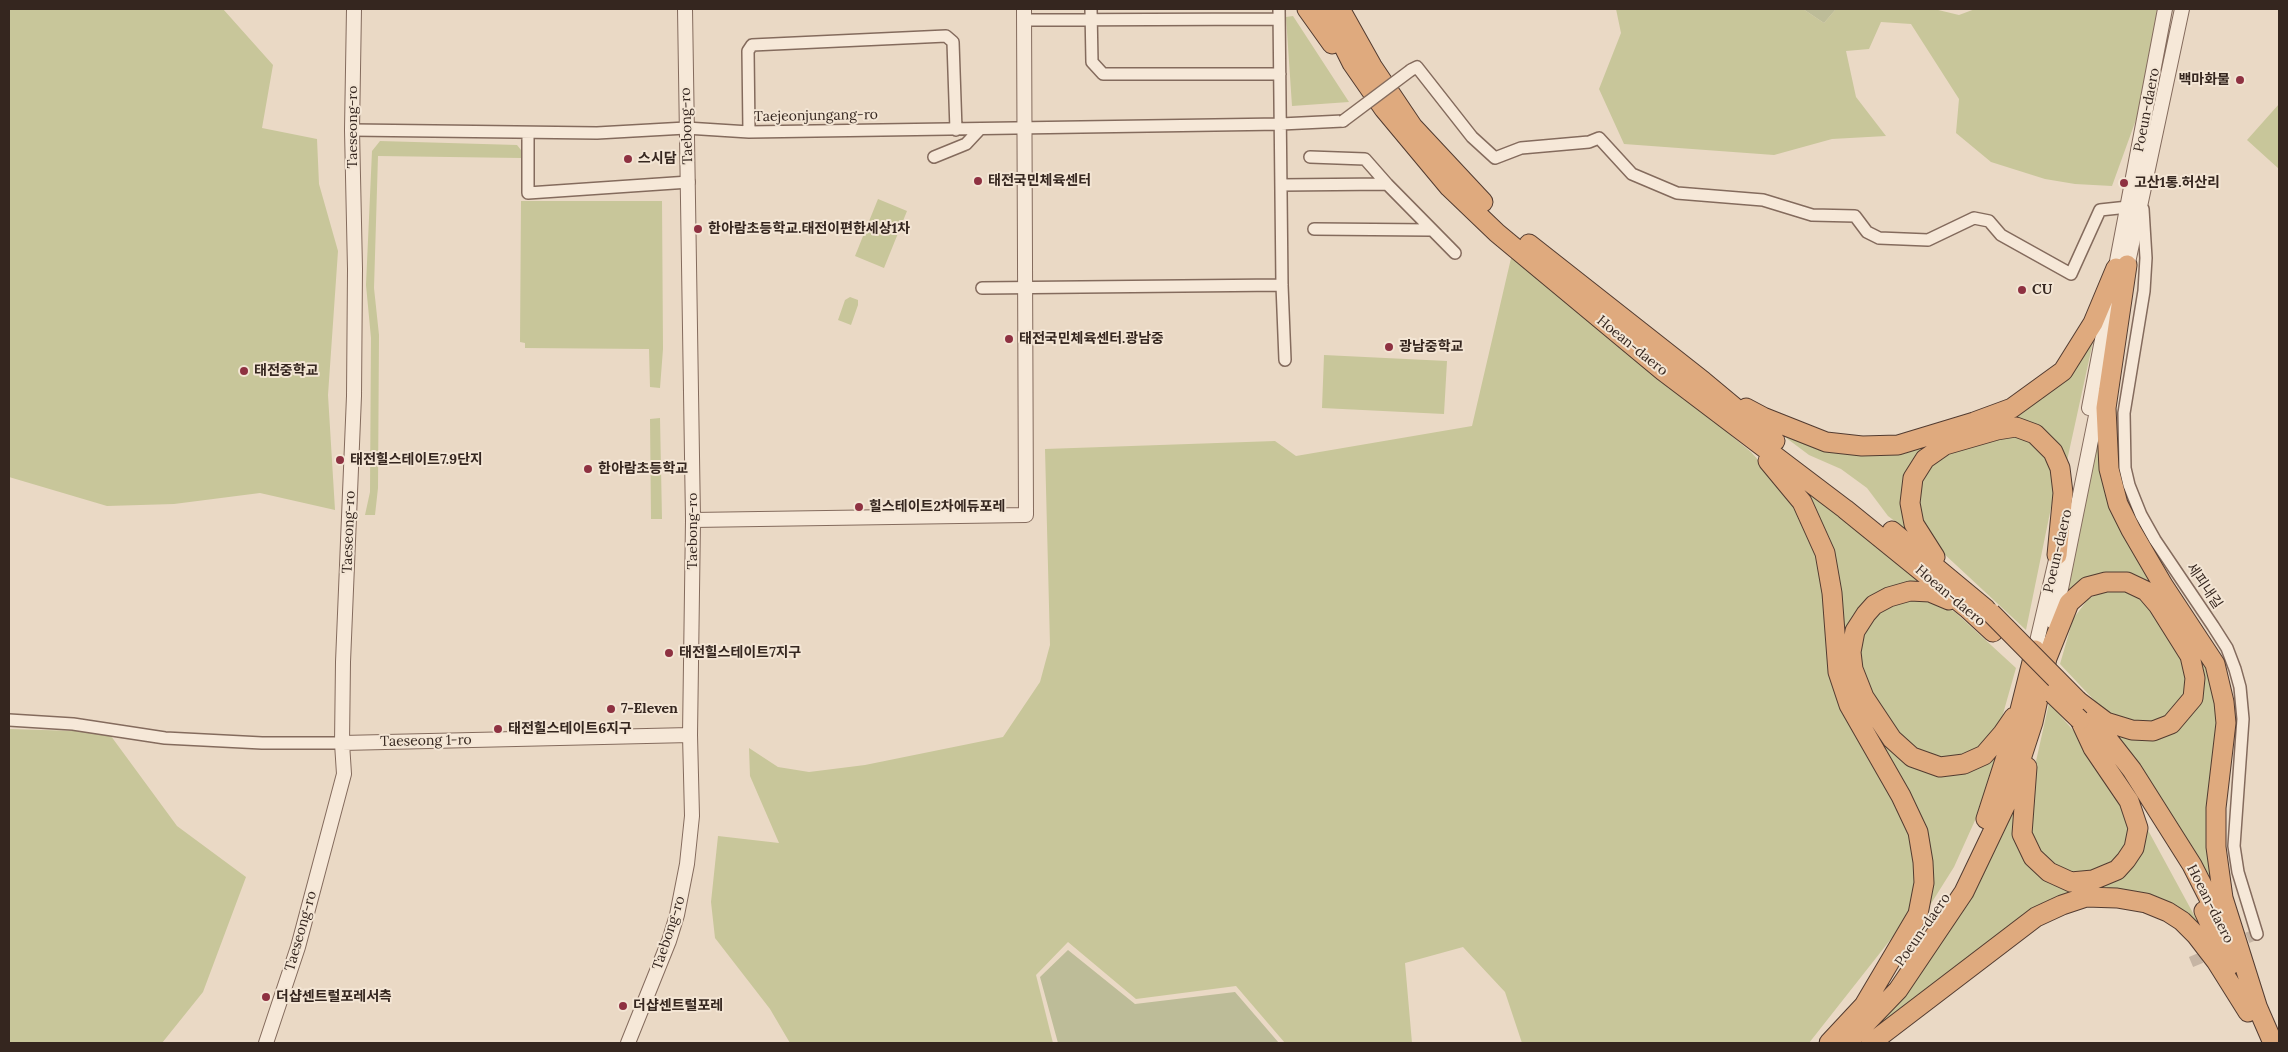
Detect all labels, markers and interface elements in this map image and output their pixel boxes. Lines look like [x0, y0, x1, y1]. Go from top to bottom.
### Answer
street label: Poeun-daero [2131, 67, 2163, 153]
place label: 백마화물 [2178, 72, 2230, 88]
marker: 백마화물 [2234, 74, 2246, 86]
street label: Taeseong-ro [345, 86, 361, 168]
street label: Taebong-ro [677, 87, 697, 165]
street label: Taejeonjungang-ro [754, 107, 878, 125]
place label: 스시담 [638, 151, 677, 167]
marker: 스시담 [622, 153, 634, 165]
place label: 태전국민체육센터 [988, 173, 1091, 189]
marker: 태전국민체육센터 [972, 175, 984, 187]
place label: 고산1통.허산리 [2134, 175, 2220, 191]
marker: 고산1통.허산리 [2118, 177, 2130, 189]
place label: 한아람초등학교.태전이편한세상1차 [708, 221, 910, 237]
marker: 한아람초등학교.태전이편한세상1차 [692, 223, 704, 235]
place label: CU [2032, 282, 2052, 298]
marker: CU [2016, 284, 2028, 296]
street label: Hoean-daero [1593, 312, 1671, 380]
place label: 태전국민체육센터.광남중 [1019, 331, 1164, 347]
marker: 태전국민체육센터.광남중 [1003, 333, 1015, 345]
place label: 광남중학교 [1399, 339, 1463, 355]
marker: 광남중학교 [1383, 341, 1395, 353]
place label: 태전중학교 [254, 363, 318, 379]
marker: 태전중학교 [238, 365, 250, 377]
place label: 태전힐스테이트7.9단지 [350, 452, 483, 468]
marker: 태전힐스테이트7.9단지 [334, 454, 346, 466]
place label: 한아람초등학교 [598, 461, 688, 477]
marker: 한아람초등학교 [582, 463, 594, 475]
street label: Taeseong-ro [339, 490, 359, 574]
street label: Taebong-ro [685, 492, 701, 570]
place label: 힐스테이트2차에듀포레 [869, 499, 1005, 515]
marker: 힐스테이트2차에듀포레 [853, 501, 865, 513]
street label: Poeun-daero [2040, 508, 2076, 594]
street label: 세피내길 [2183, 560, 2225, 612]
street label: Hoean-daero [1912, 562, 1988, 630]
place label: 태전힐스테이트7지구 [679, 645, 801, 661]
marker: 태전힐스테이트7지구 [663, 647, 675, 659]
place label: 7-Eleven [621, 701, 678, 717]
marker: 7-Eleven [605, 703, 617, 715]
place label: 태전힐스테이트6지구 [508, 721, 632, 737]
marker: 태전힐스테이트6지구 [492, 723, 504, 735]
street label: Taeseong 1-ro [380, 732, 472, 750]
street label: Hoean-daero [2183, 862, 2237, 946]
street label: Taeseong-ro [282, 889, 320, 973]
street label: Poeun-daero [1892, 890, 1954, 970]
street label: Taebong-ro [649, 894, 689, 972]
place label: 더샵센트럴포레서측 [276, 989, 392, 1005]
marker: 더샵센트럴포레서측 [260, 991, 272, 1003]
place label: 더샵센트럴포레 [633, 998, 723, 1014]
marker: 더샵센트럴포레 [617, 1000, 629, 1012]

